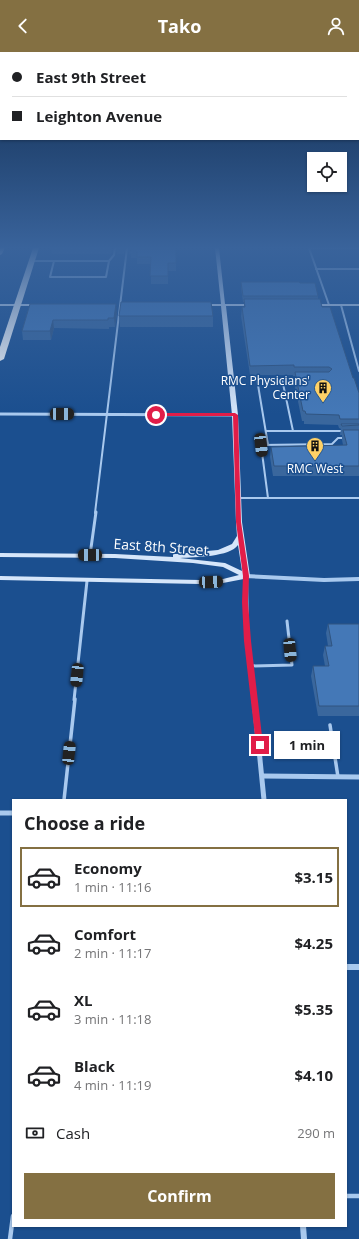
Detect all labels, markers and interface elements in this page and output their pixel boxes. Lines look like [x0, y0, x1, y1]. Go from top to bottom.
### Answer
text: Tako [158, 14, 201, 38]
icon: back [12, 15, 34, 37]
icon: person [325, 15, 347, 37]
text: East 9th Street [36, 67, 146, 87]
text: Leighton Avenue [36, 106, 162, 126]
map controls [307, 152, 347, 192]
button: locate [307, 152, 347, 192]
place label: RMC Physicians' Center [221, 372, 310, 403]
building icon: RMC Physicians' Center [313, 378, 333, 403]
route start [147, 406, 165, 424]
car [50, 408, 74, 420]
car [254, 432, 268, 458]
building icon: RMC West [305, 436, 325, 461]
place label: RMC West [287, 460, 343, 477]
street label: East 8th Street [113, 534, 209, 559]
car [78, 549, 102, 561]
car [199, 575, 223, 589]
car [283, 637, 297, 663]
car [70, 662, 84, 688]
callout: 1 min [274, 731, 340, 759]
route end [251, 736, 269, 754]
text: 1 min [289, 736, 325, 754]
car [62, 740, 76, 766]
text: Choose a ride [24, 811, 145, 835]
text: Economy [74, 858, 142, 878]
icon: car [26, 859, 62, 895]
text: $3.15 [294, 867, 333, 887]
text: 1 min · 11:16 [74, 878, 151, 896]
text: Comfort [74, 924, 136, 944]
icon: car [26, 925, 62, 961]
text: $4.25 [294, 933, 333, 953]
text: 2 min · 11:17 [74, 944, 151, 962]
text: XL [74, 990, 92, 1010]
icon: car [26, 991, 62, 1027]
text: $5.35 [294, 999, 333, 1019]
text: 3 min · 11:18 [74, 1010, 151, 1028]
text: Black [74, 1056, 115, 1076]
icon: car [26, 1057, 62, 1093]
text: $4.10 [294, 1065, 333, 1085]
text: 4 min · 11:19 [74, 1076, 151, 1094]
icon: cash [24, 1122, 46, 1144]
text: Cash [56, 1123, 90, 1143]
text: 290 m [297, 1124, 335, 1142]
button: Confirm [24, 1173, 335, 1219]

